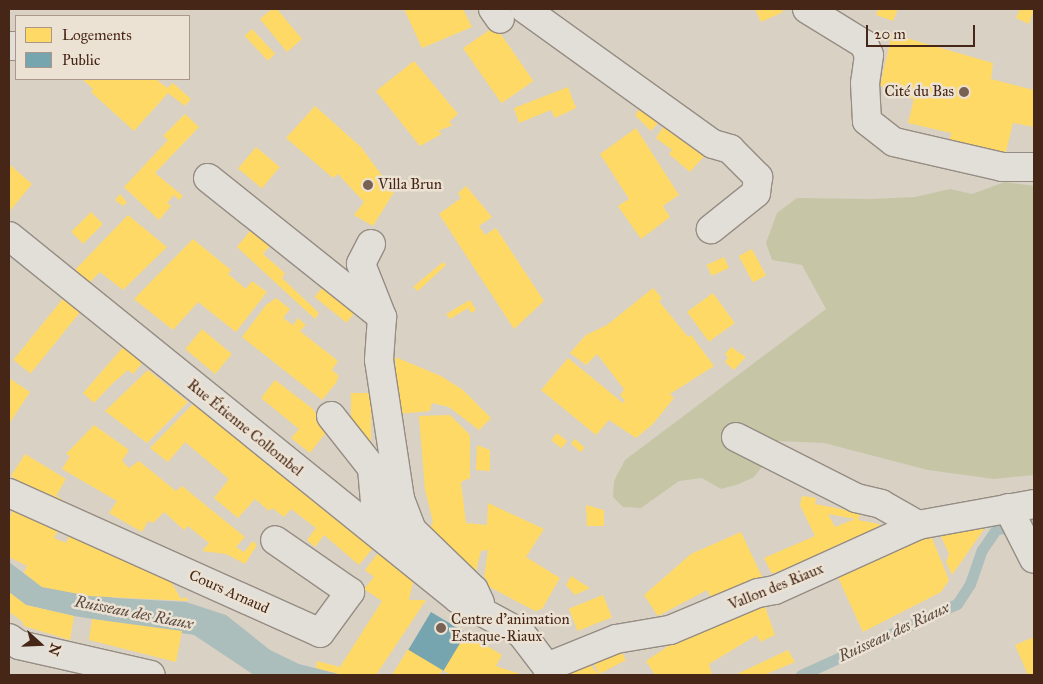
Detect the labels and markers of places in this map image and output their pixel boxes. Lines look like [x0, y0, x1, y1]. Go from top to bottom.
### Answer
place label: Cité du Bas [884, 83, 954, 101]
marker: Cité du Bas [958, 86, 970, 98]
place label: Villa Brun [378, 176, 442, 194]
marker: Villa Brun [362, 179, 374, 191]
place label: Centre d'animation Estaque-Riaux [451, 610, 570, 645]
marker: Centre d'animation Estaque-Riaux [435, 622, 447, 634]

